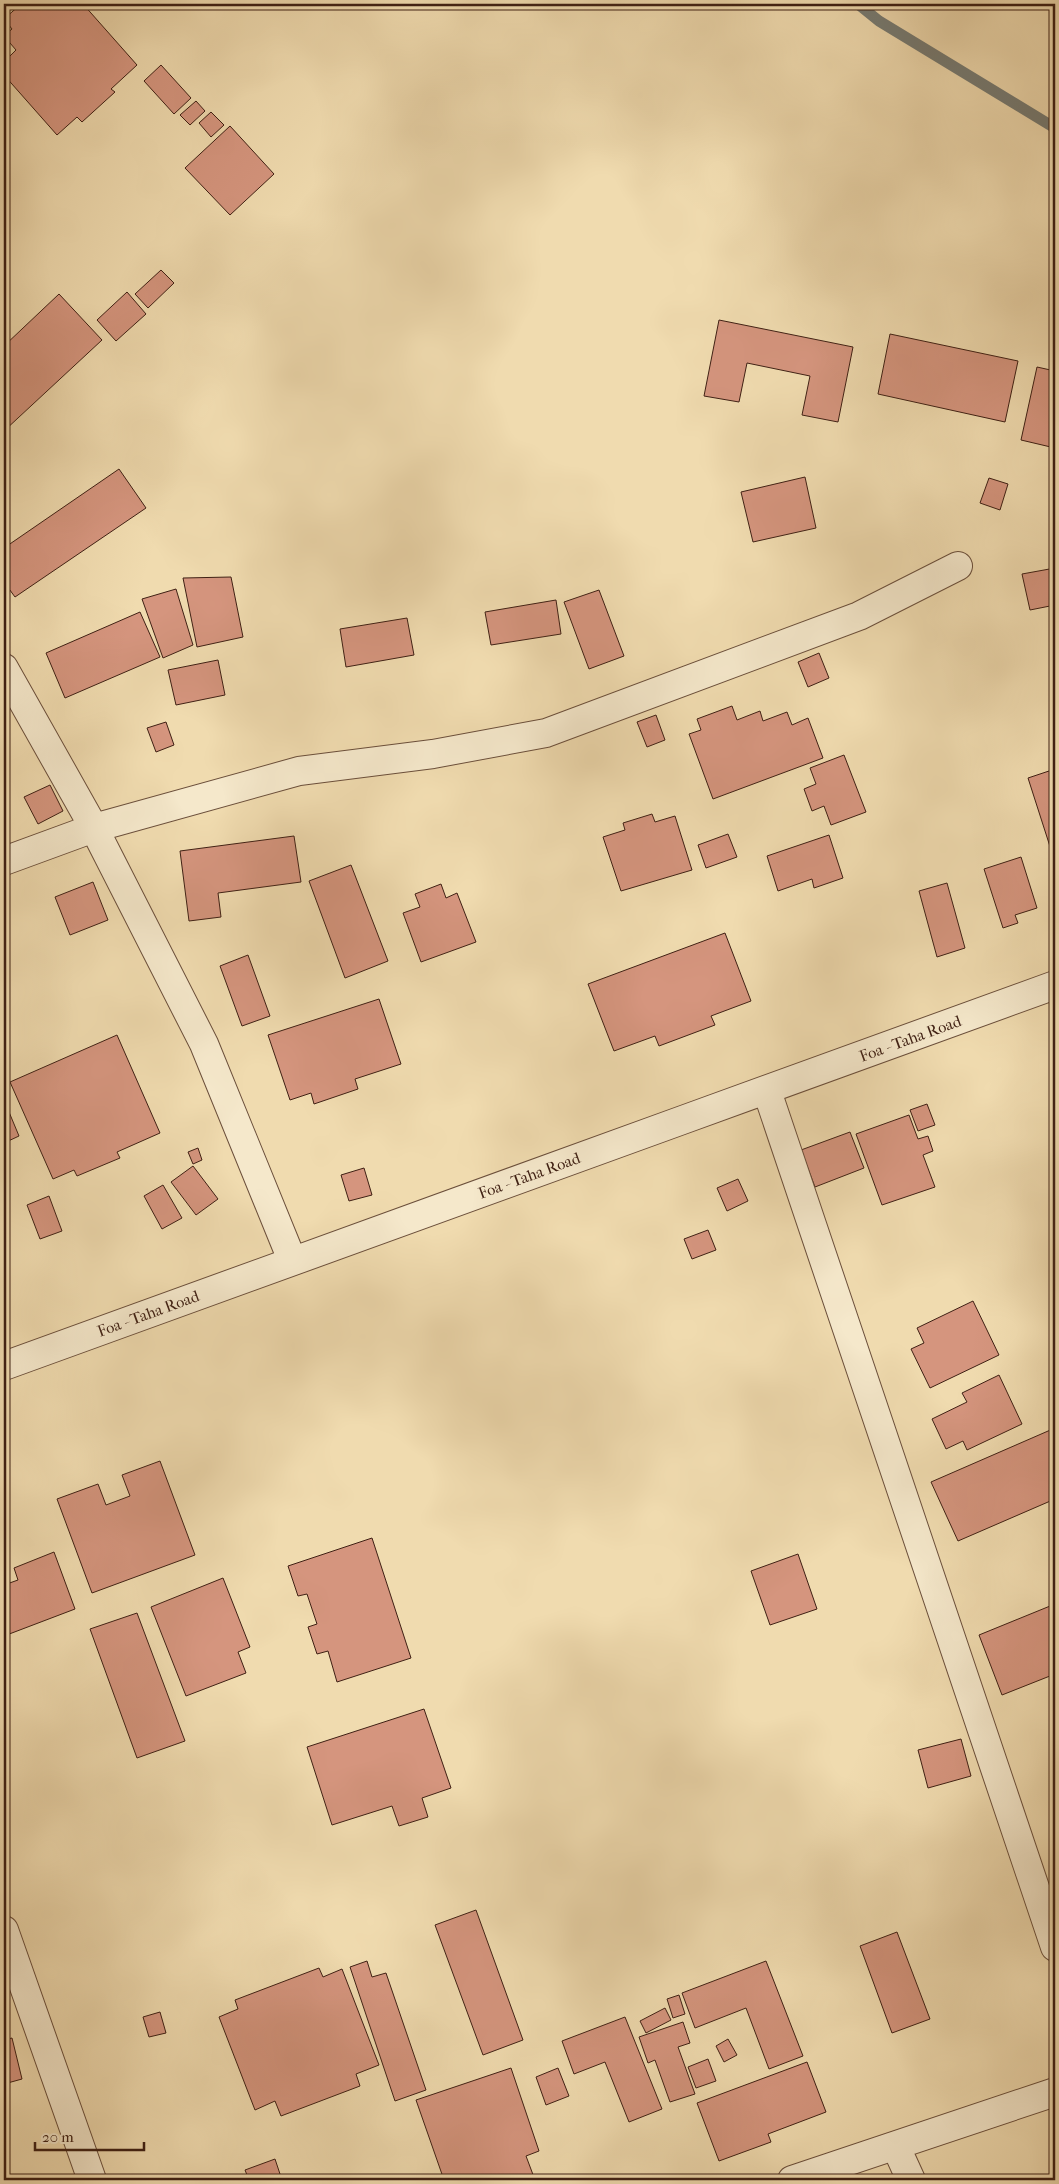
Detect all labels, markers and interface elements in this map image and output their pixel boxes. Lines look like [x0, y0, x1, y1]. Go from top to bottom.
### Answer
street label: Foa - Taha Road [857, 1011, 964, 1066]
street label: Foa - Taha Road [476, 1148, 583, 1203]
street label: Foa - Taha Road [95, 1286, 202, 1341]
scale bar [35, 2119, 144, 2151]
text: 20 m [42, 2128, 74, 2146]

